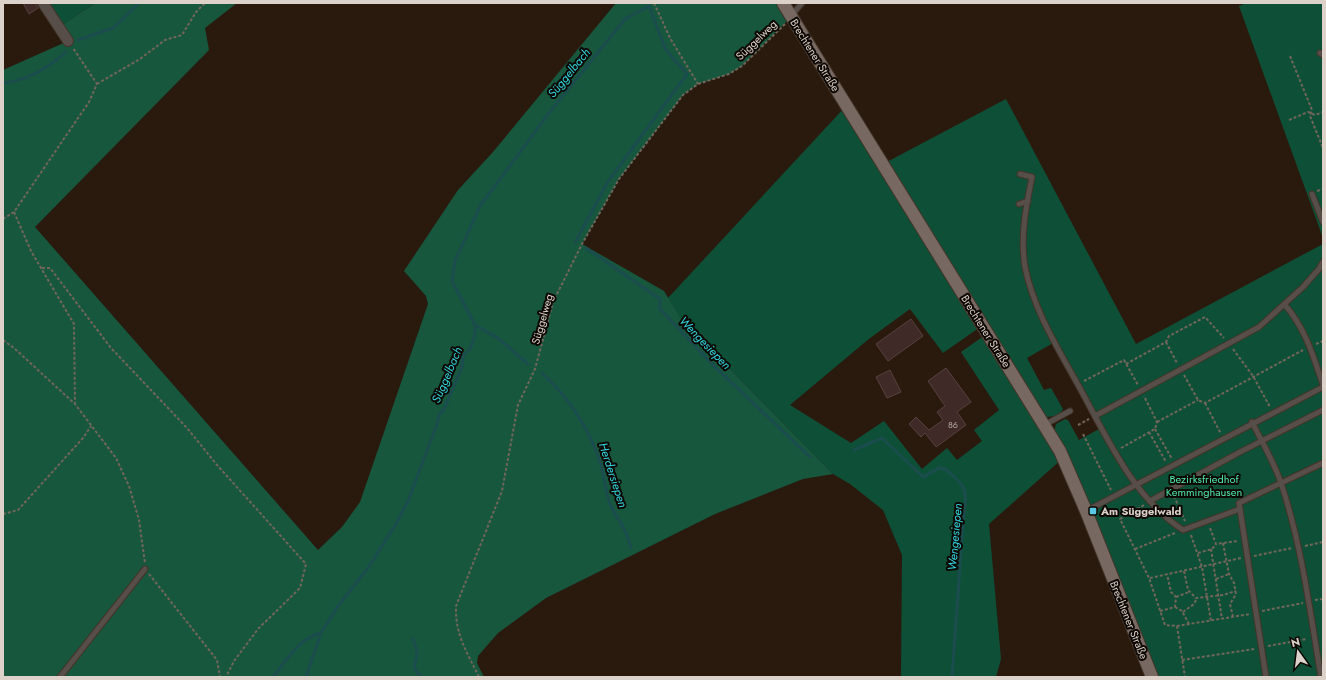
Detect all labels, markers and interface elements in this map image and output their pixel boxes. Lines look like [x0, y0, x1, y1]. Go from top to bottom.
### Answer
street label: Süggelweg [732, 16, 780, 64]
street label: Brechtener Straße [786, 16, 844, 95]
water label: Süggelbach [543, 44, 595, 102]
street label: Süggelweg [527, 292, 557, 346]
street label: Brechtener Straße [957, 292, 1015, 371]
water label: Wengesiepen [675, 312, 735, 374]
water label: Süggelbach [427, 344, 467, 406]
house number: 86 [948, 418, 958, 431]
water label: Herdersiepen [594, 440, 632, 510]
park label: Bezirksfriedhof Kemminghausen [1166, 471, 1242, 500]
water label: Wengesiepen [943, 502, 967, 572]
place label: Am Süggelwald [1100, 503, 1182, 519]
marker: Am Süggelwald [1088, 506, 1098, 516]
street label: Brechtener Straße [1106, 579, 1152, 662]
north arrow [1278, 632, 1318, 672]
text: N [1289, 633, 1302, 651]

